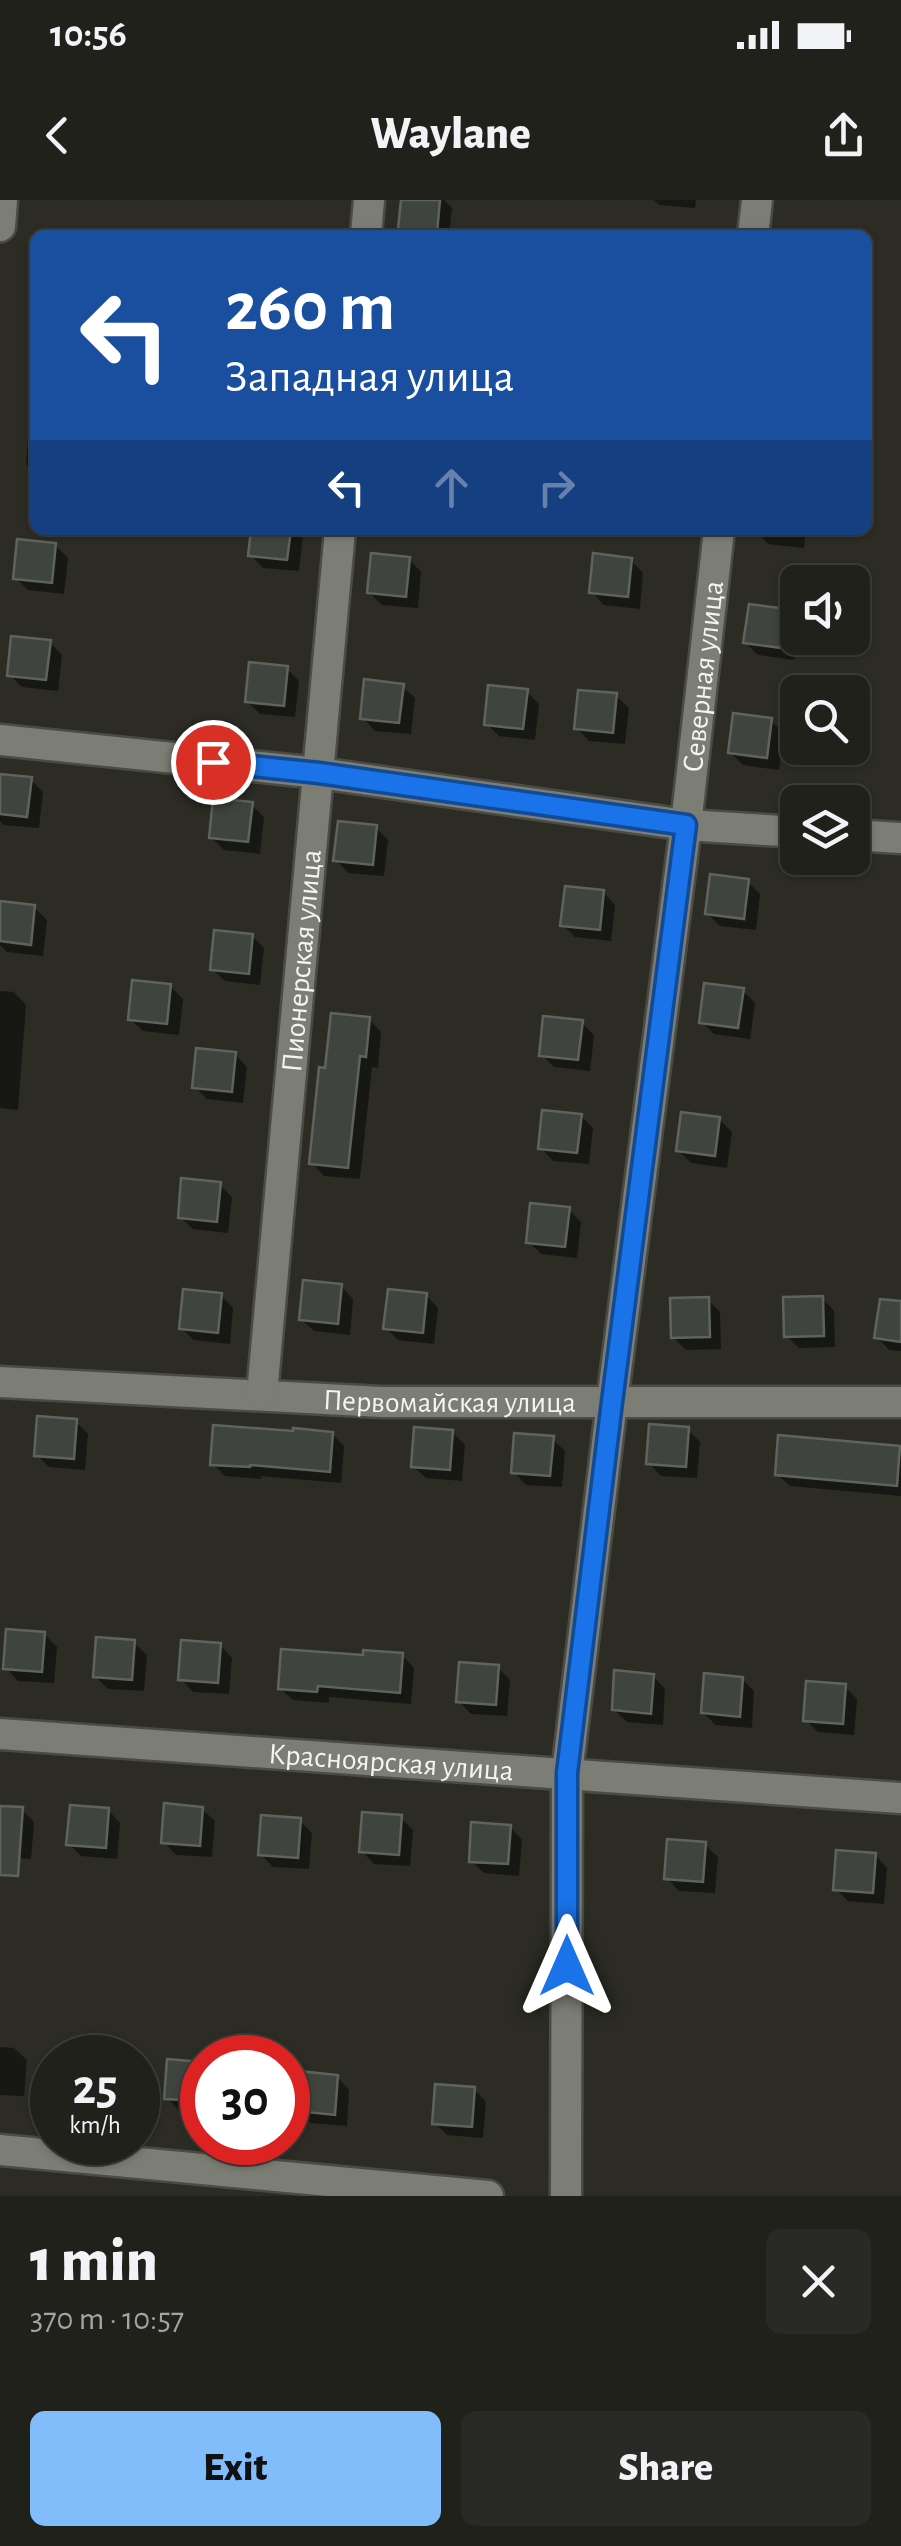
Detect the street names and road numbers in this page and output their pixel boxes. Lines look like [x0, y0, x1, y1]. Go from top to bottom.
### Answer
street label: Северная улица [678, 579, 729, 774]
street label: Пионерская улица [277, 848, 327, 1074]
street label: Первомайская улица [322, 1385, 576, 1418]
street label: Красноярская улица [267, 1739, 515, 1786]

